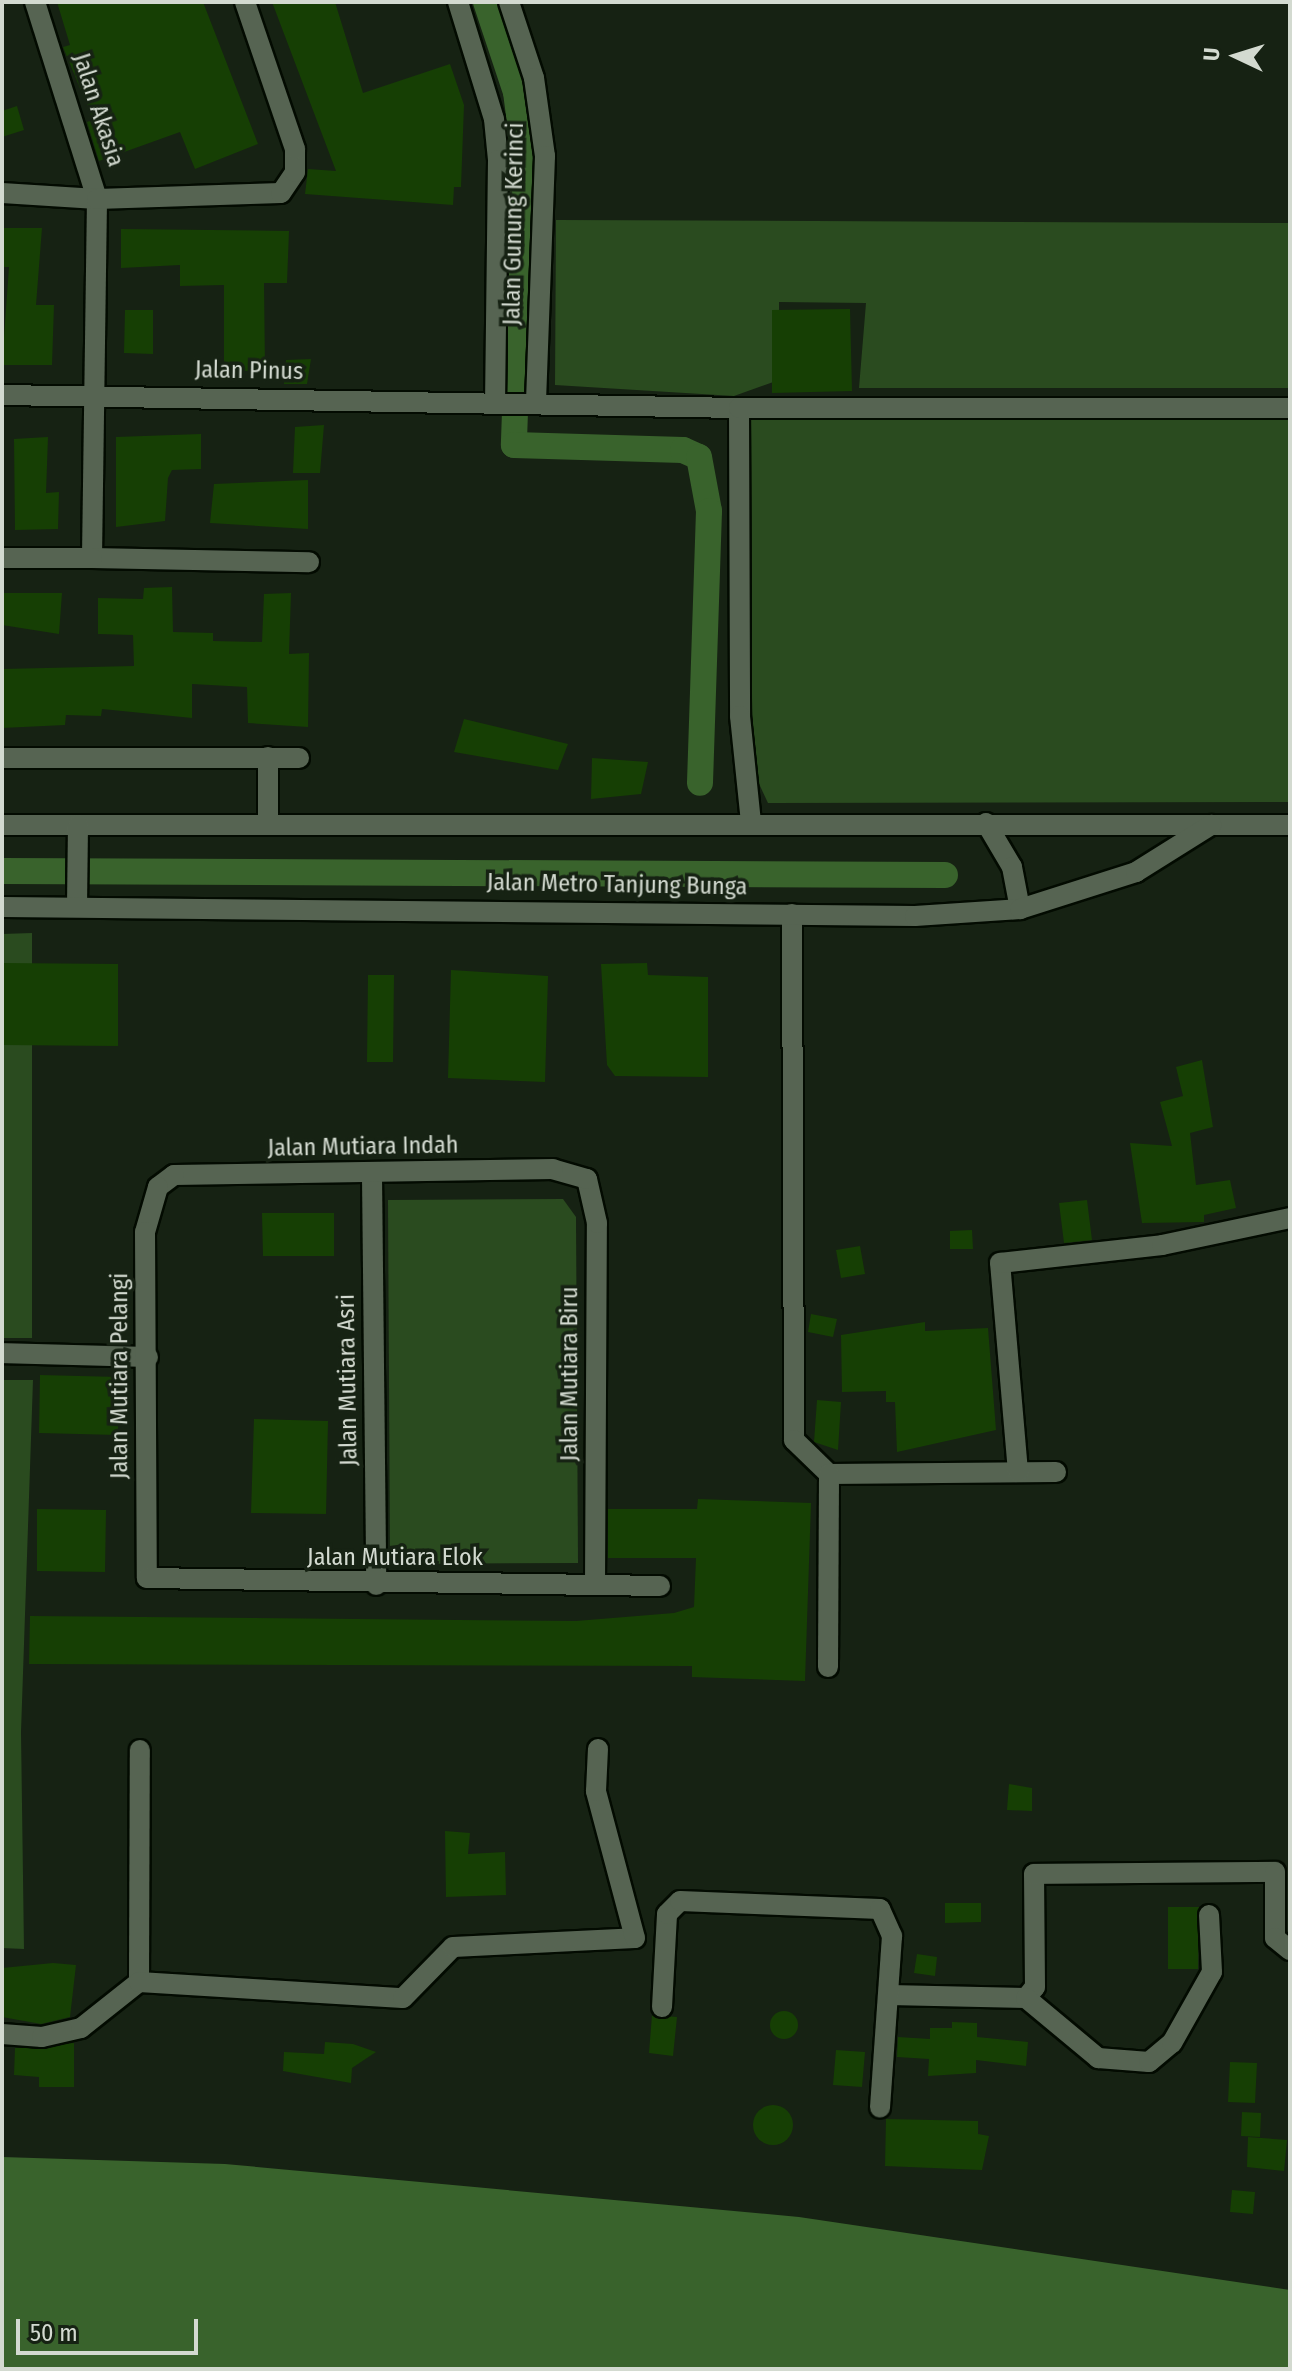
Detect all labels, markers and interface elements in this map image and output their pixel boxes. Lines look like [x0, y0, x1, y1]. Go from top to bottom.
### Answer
north arrow [1196, 16, 1276, 96]
text: U [1198, 47, 1225, 62]
street label: Jalan Akasia [66, 50, 130, 170]
street label: Jalan Gunung Kerinci [498, 122, 530, 326]
street label: Jalan Pinus [195, 356, 303, 386]
street label: Jalan Metro Tanjung Bunga [487, 868, 747, 902]
street label: Jalan Mutiara Indah [267, 1131, 459, 1163]
street label: Jalan Mutiara Pelangi [106, 1273, 134, 1479]
street label: Jalan Mutiara Biru [556, 1287, 584, 1461]
street label: Jalan Mutiara Asri [332, 1294, 364, 1466]
street label: Jalan Mutiara Elok [307, 1544, 483, 1572]
scale bar [20, 2303, 202, 2353]
text: 50 m [30, 2319, 78, 2347]

